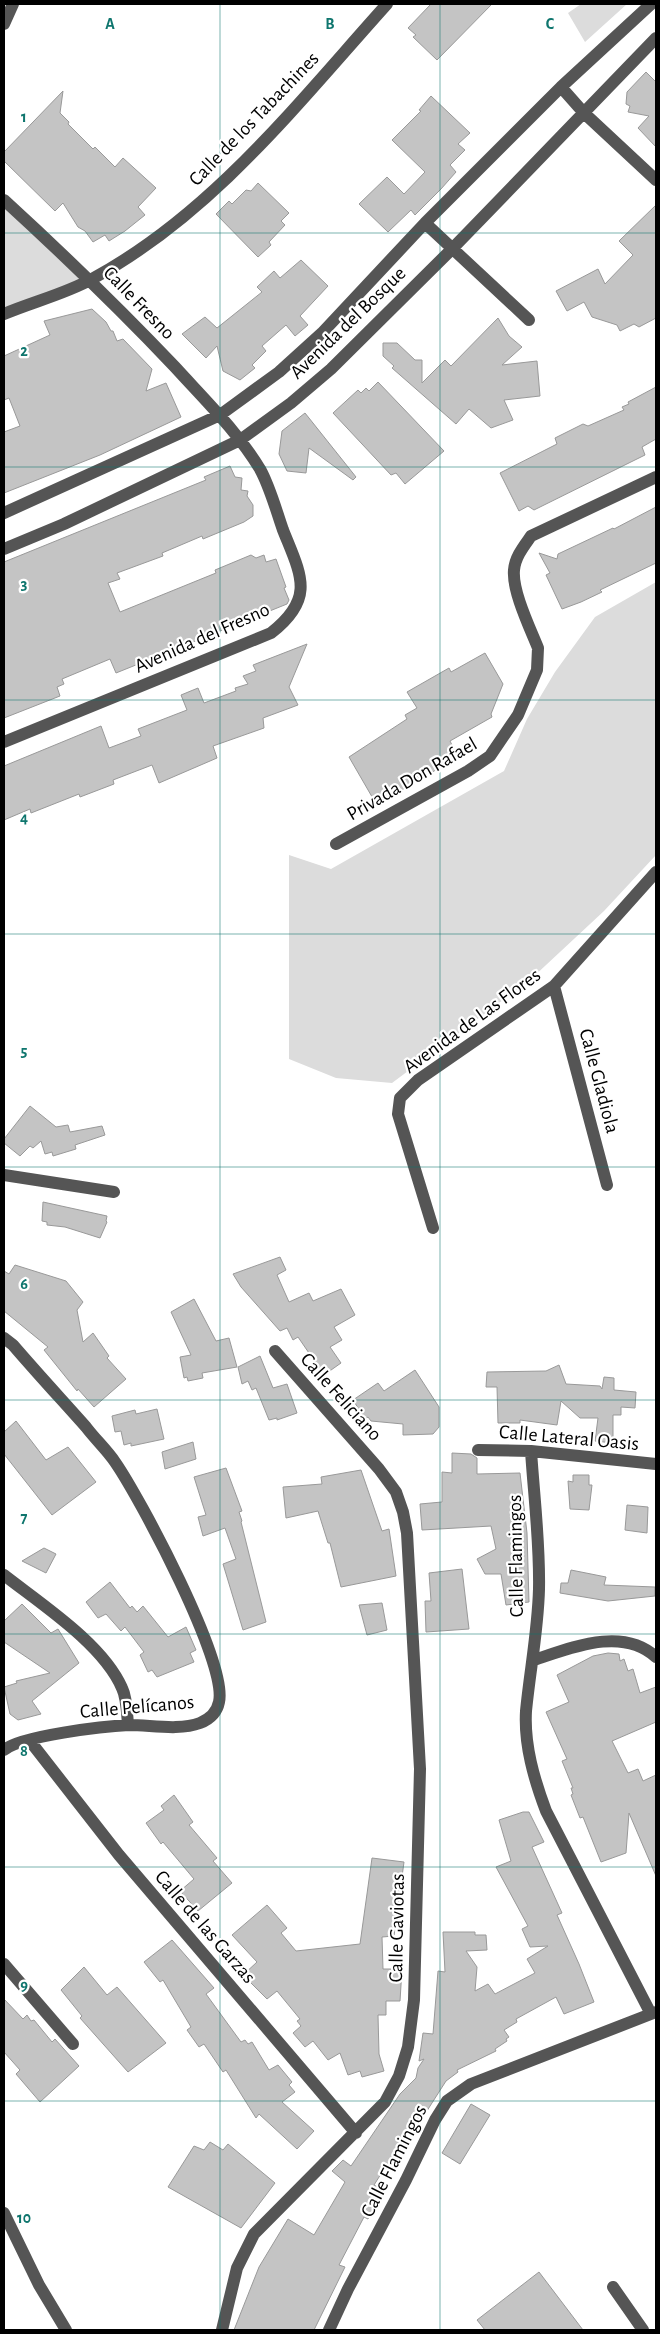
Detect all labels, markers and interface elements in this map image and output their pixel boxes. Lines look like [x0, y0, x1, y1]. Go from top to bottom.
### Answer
text: A [105, 16, 115, 32]
text: B [325, 16, 335, 32]
text: C [546, 16, 555, 32]
street label: Calle de los Tabachines [185, 48, 323, 190]
text: 1 [21, 109, 27, 125]
street label: Calle Fresno [99, 263, 179, 343]
street label: Avenida del Bosque [286, 263, 410, 383]
text: 2 [20, 343, 28, 359]
text: 3 [21, 576, 28, 592]
street label: Avenida del Fresno [131, 599, 273, 677]
street label: Privada Don Rafael [343, 734, 481, 824]
text: 4 [20, 810, 28, 826]
street label: Avenida de Las Flores [400, 965, 544, 1077]
street label: Calle Gladiola [575, 1027, 623, 1135]
text: 5 [21, 1043, 28, 1059]
text: 6 [20, 1276, 28, 1292]
street label: Calle Feliciano [297, 1349, 385, 1445]
street label: Calle Lateral Oasis [498, 1422, 640, 1454]
street label: Calle Flamingos [505, 1494, 527, 1618]
text: 7 [21, 1510, 28, 1526]
street label: Calle Pelícanos [79, 1692, 195, 1722]
text: 8 [20, 1743, 28, 1759]
street label: Calle de las Garzas [151, 1867, 259, 1987]
street label: Calle Gaviotas [386, 1873, 408, 1983]
text: 9 [20, 1977, 28, 1993]
street label: Calle Flamingos [357, 2102, 431, 2220]
text: 10 [17, 2210, 31, 2226]

